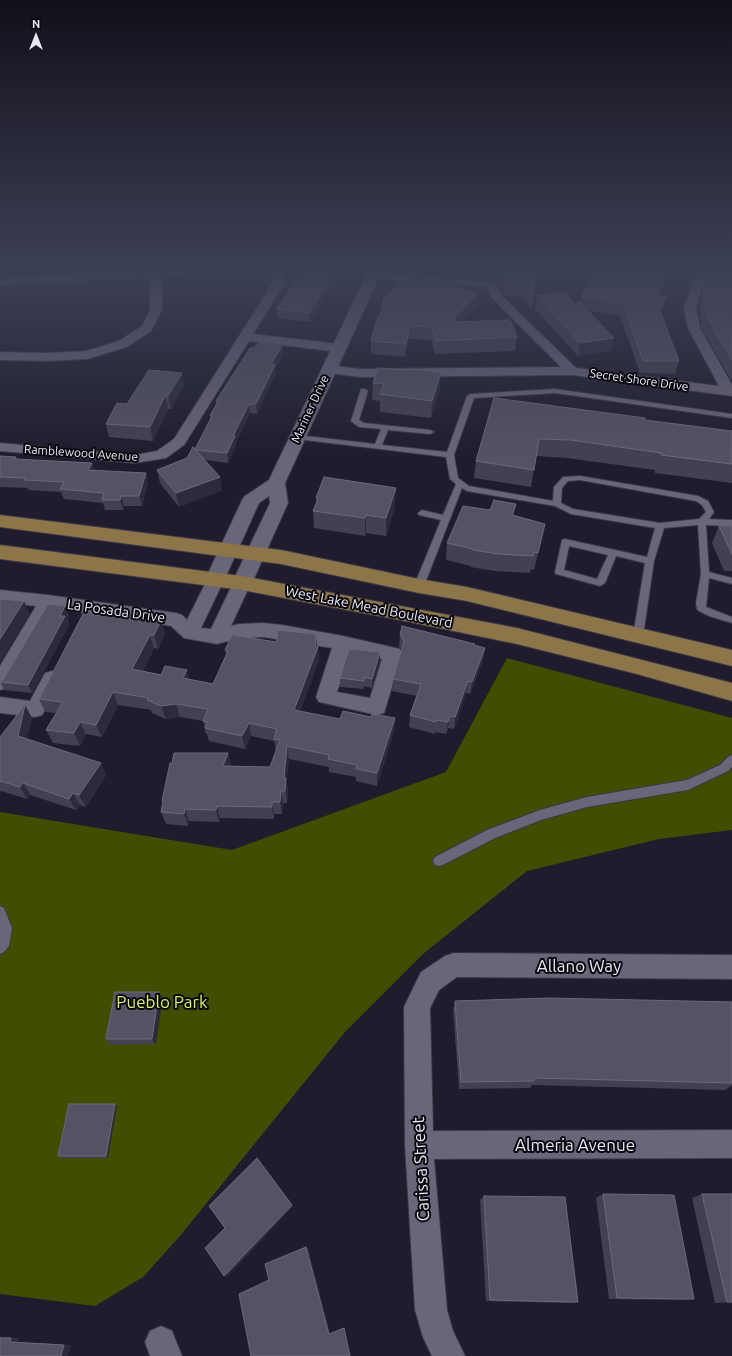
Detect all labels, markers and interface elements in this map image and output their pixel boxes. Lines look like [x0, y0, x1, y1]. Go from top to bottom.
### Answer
north arrow [16, 16, 56, 56]
text: N [32, 18, 40, 30]
street label: Secret Shore Drive [589, 366, 689, 394]
street label: Mariner Drive [288, 373, 332, 445]
street label: Ramblewood Avenue [23, 442, 139, 464]
street label: West Lake Mead Boulevard [284, 583, 454, 631]
street label: La Posada Drive [66, 596, 166, 626]
street label: Allano Way [537, 956, 621, 976]
park label: Pueblo Park [116, 992, 208, 1012]
street label: Carissa Street [408, 1116, 434, 1222]
street label: Almeria Avenue [515, 1135, 635, 1155]

